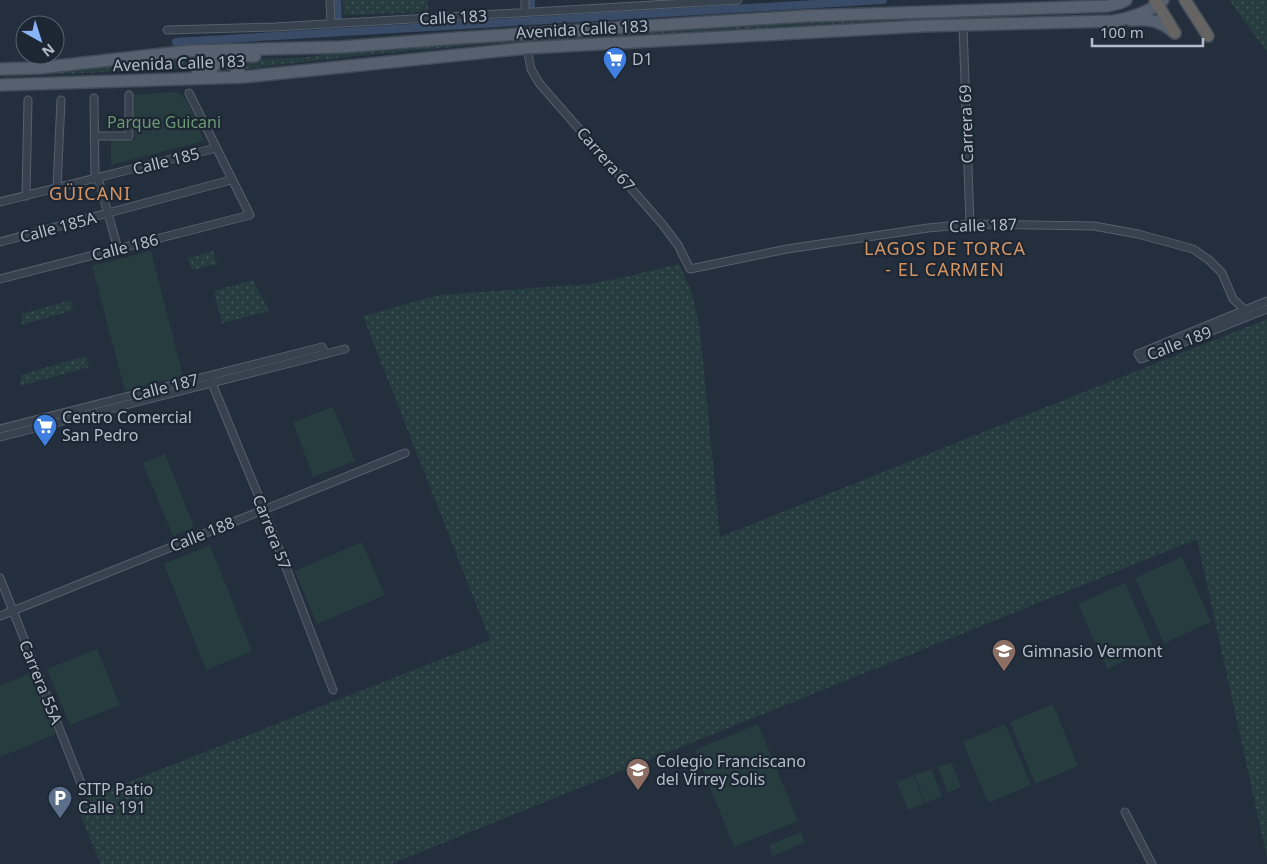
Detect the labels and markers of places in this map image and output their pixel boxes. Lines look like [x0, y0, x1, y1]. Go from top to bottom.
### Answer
supermarket icon: D1 [602, 46, 628, 80]
place label: D1 [632, 48, 653, 70]
place label: Centro Comercial San Pedro [62, 406, 192, 446]
supermarket icon: Centro Comercial San Pedro [32, 413, 58, 447]
school or university icon: Gimnasio Vermont [991, 638, 1017, 672]
place label: Gimnasio Vermont [1022, 640, 1163, 662]
place label: Colegio Franciscano del Virrey Solis [656, 750, 806, 790]
school or university icon: Colegio Franciscano del Virrey Solis [625, 757, 651, 791]
place label: SITP Patio Calle 191 [78, 778, 153, 818]
parking icon: SITP Patio Calle 191 [47, 785, 73, 819]

